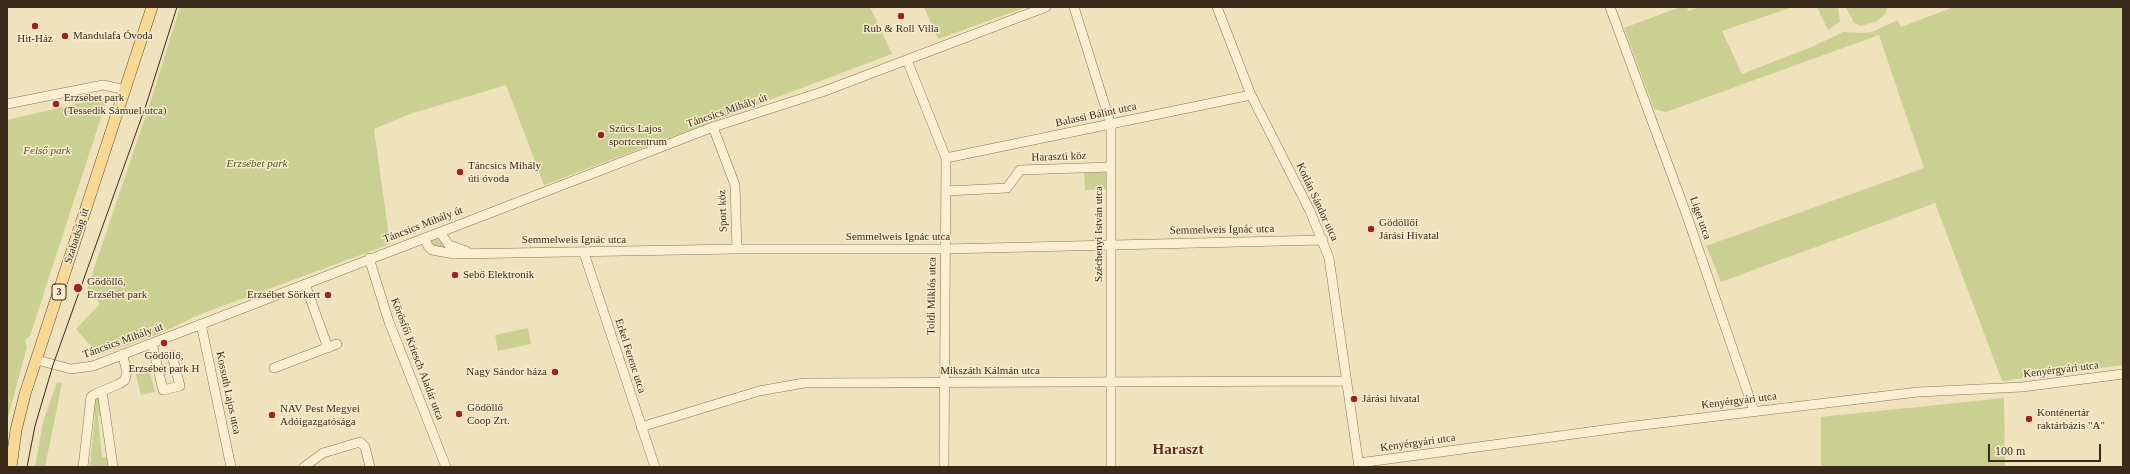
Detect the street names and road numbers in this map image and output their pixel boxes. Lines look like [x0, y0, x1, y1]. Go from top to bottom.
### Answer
street label: Táncsics Mihály út [685, 91, 769, 131]
street label: Balassi Bálint utca [1054, 100, 1138, 130]
street label: Haraszti köz [1031, 149, 1087, 165]
street label: Kotlán Sándor utca [1293, 161, 1341, 243]
street label: Széchenyi István utca [1092, 186, 1106, 282]
street label: Sport köz [716, 190, 730, 232]
street label: Liget utca [1687, 195, 1713, 241]
street label: Táncsics Mihály út [381, 204, 465, 246]
street label: Szabadság út [62, 207, 92, 265]
street label: Semmelweis Ignác utca [1170, 222, 1274, 238]
street label: Semmelweis Ignác utca [846, 230, 950, 244]
street label: Semmelweis Ignác utca [522, 233, 626, 247]
street label: Toldi Miklós utca [925, 257, 939, 335]
road number: 3 [52, 284, 66, 300]
street label: Körösfői Kriesch Aladár utca [388, 296, 446, 422]
street label: Erkel Ferenc utca [612, 317, 648, 395]
street label: Táncsics Mihály út [81, 320, 165, 362]
street label: Kossuth Lajos utca [213, 350, 243, 436]
street label: Kenyérgyári utca [2023, 359, 2099, 381]
street label: Mikszáth Kálmán utca [940, 364, 1040, 378]
street label: Kenyérgyári utca [1701, 390, 1777, 412]
street label: Kenyérgyári utca [1380, 431, 1456, 455]

